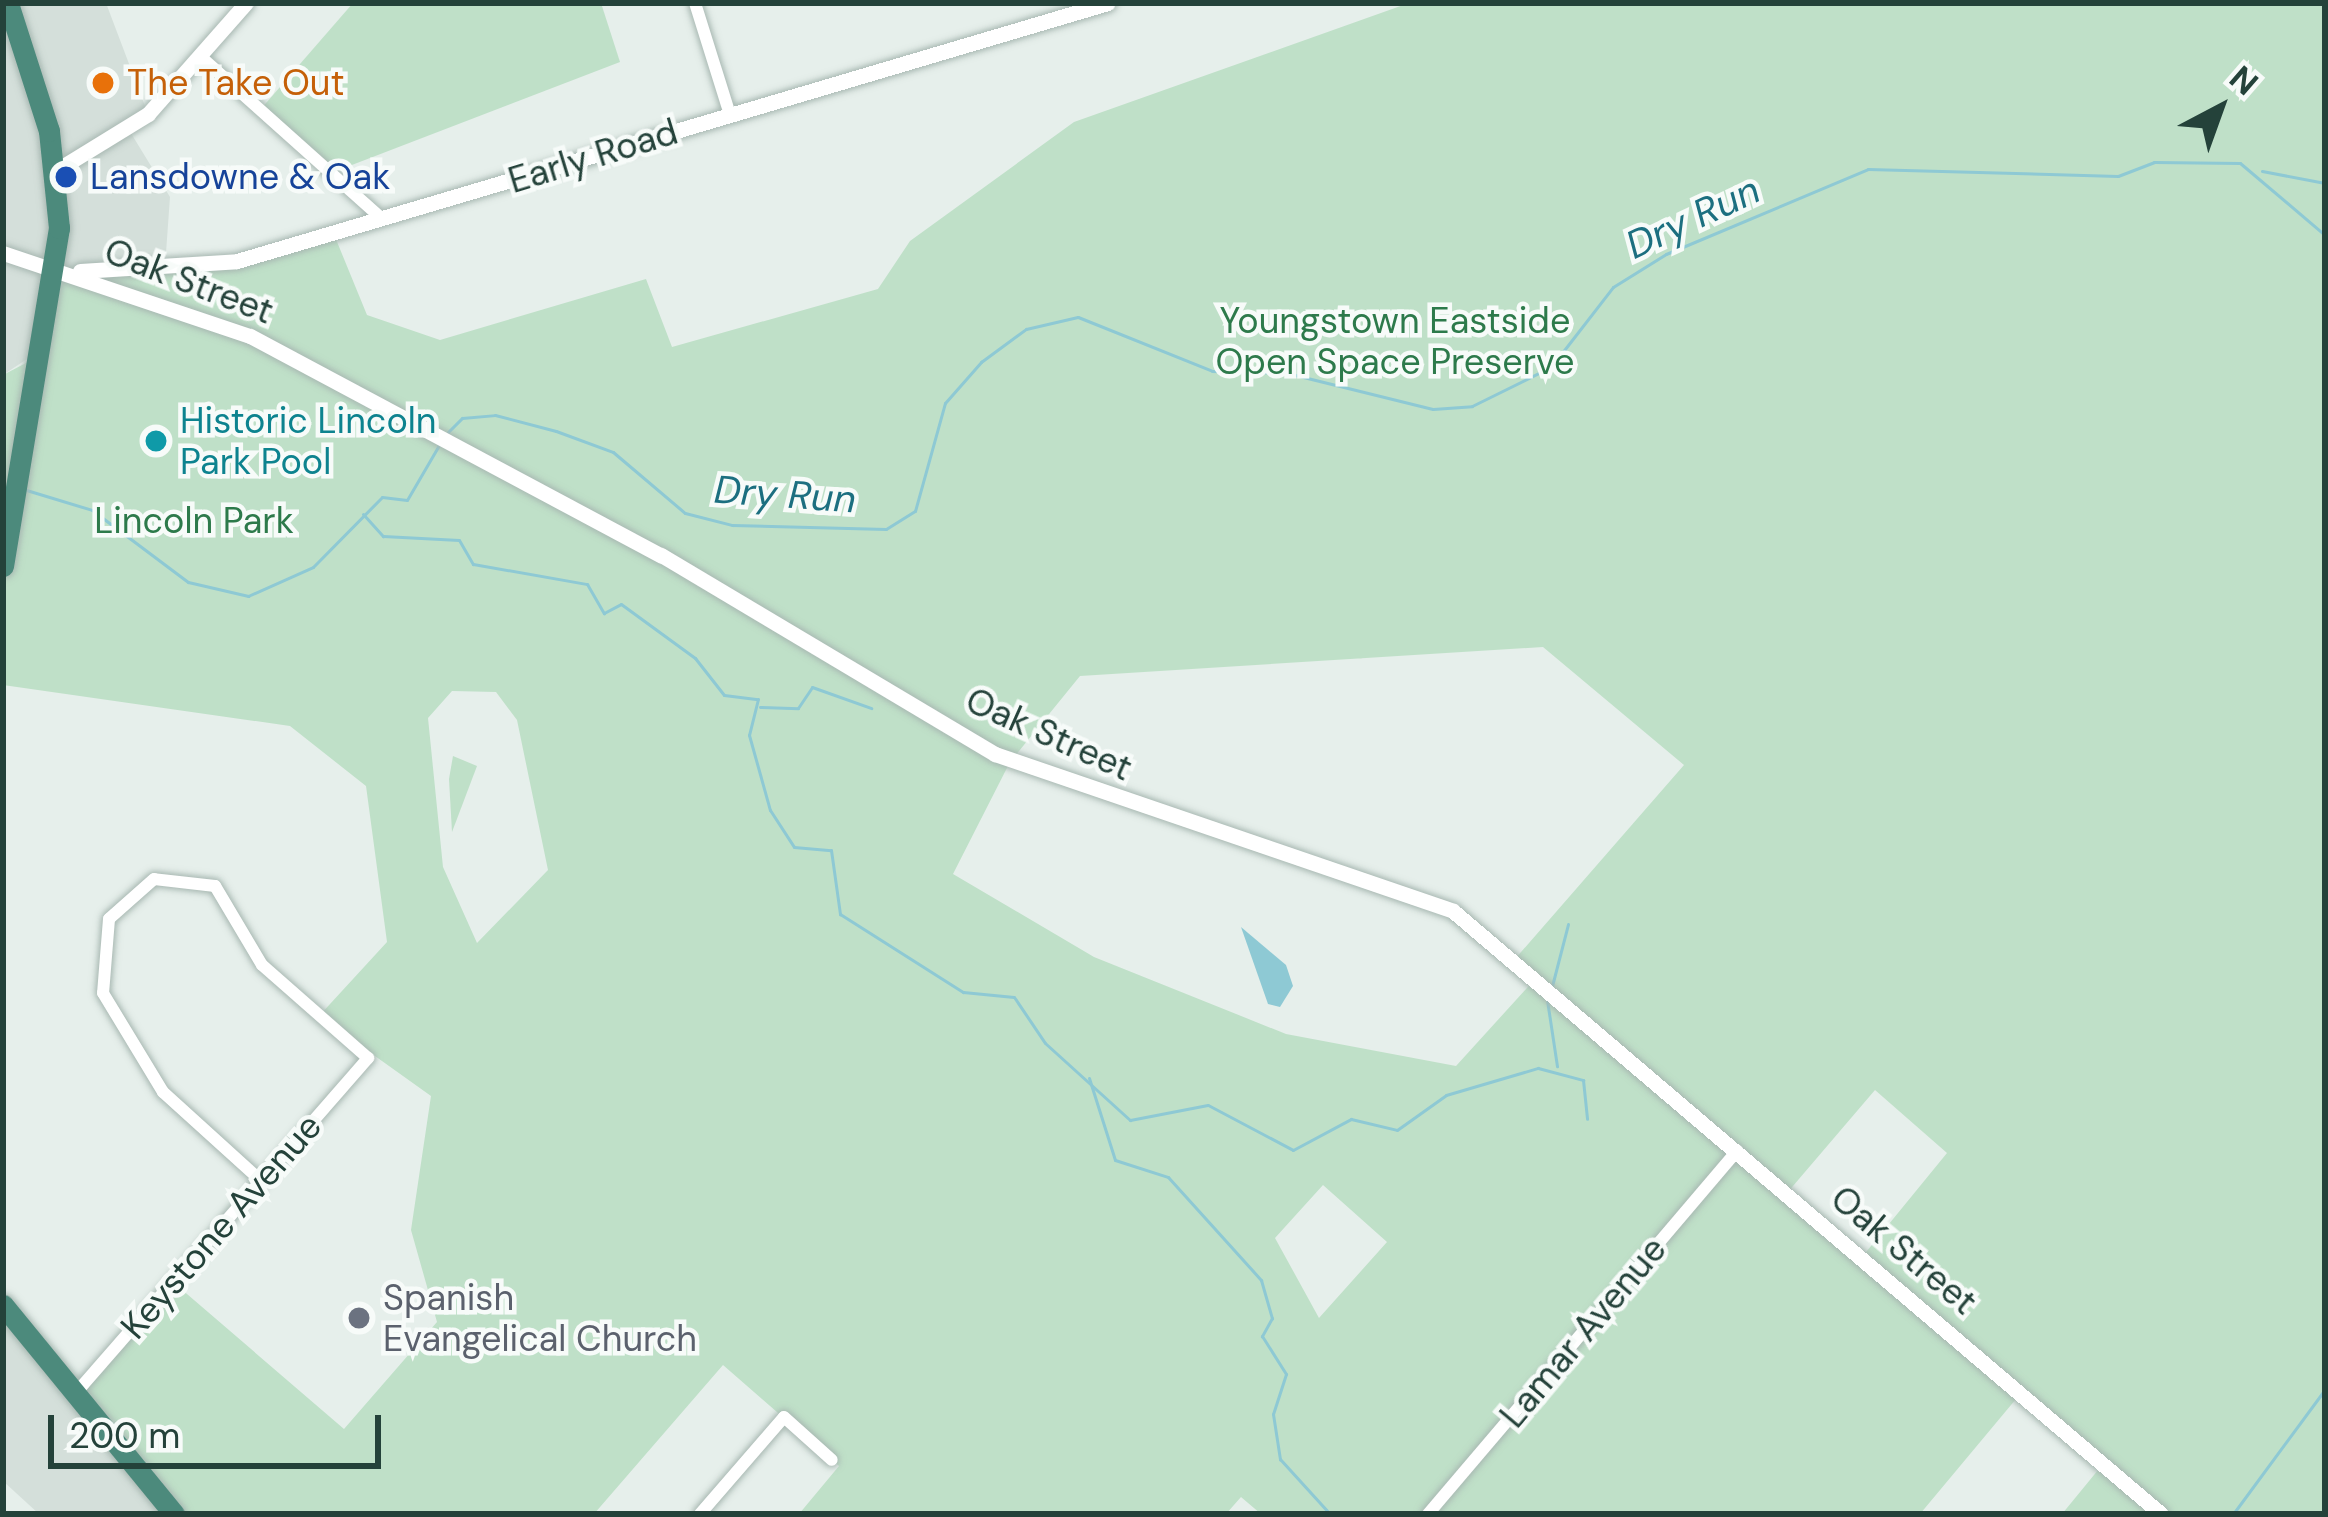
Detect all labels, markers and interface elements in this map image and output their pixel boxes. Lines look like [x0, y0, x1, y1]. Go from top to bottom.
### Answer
north arrow [2160, 48, 2280, 168]
text: N [2221, 56, 2267, 105]
place label: The Take Out [127, 61, 345, 105]
marker: The Take Out [90, 70, 116, 96]
street label: Early Road [503, 110, 683, 202]
place label: Lansdowne & Oak [90, 155, 390, 199]
marker: Lansdowne & Oak [53, 164, 79, 190]
water label: Dry Run [1619, 167, 1767, 269]
street label: Oak Street [99, 229, 279, 333]
park label: Youngstown Eastside Open Space Preserve [1215, 298, 1575, 383]
place label: Historic Lincoln Park Pool [180, 398, 436, 483]
marker: Historic Lincoln Park Pool [143, 428, 169, 454]
water label: Dry Run [712, 467, 858, 523]
park label: Lincoln Park [94, 499, 294, 543]
street label: Oak Street [959, 678, 1139, 790]
street label: Keystone Avenue [112, 1105, 330, 1347]
street label: Oak Street [1822, 1177, 1986, 1323]
street label: Lamar Avenue [1491, 1228, 1675, 1436]
place label: Spanish Evangelical Church [383, 1275, 697, 1360]
marker: Spanish Evangelical Church [346, 1305, 372, 1331]
scale bar [54, 1391, 387, 1465]
text: 200 m [69, 1412, 180, 1459]

